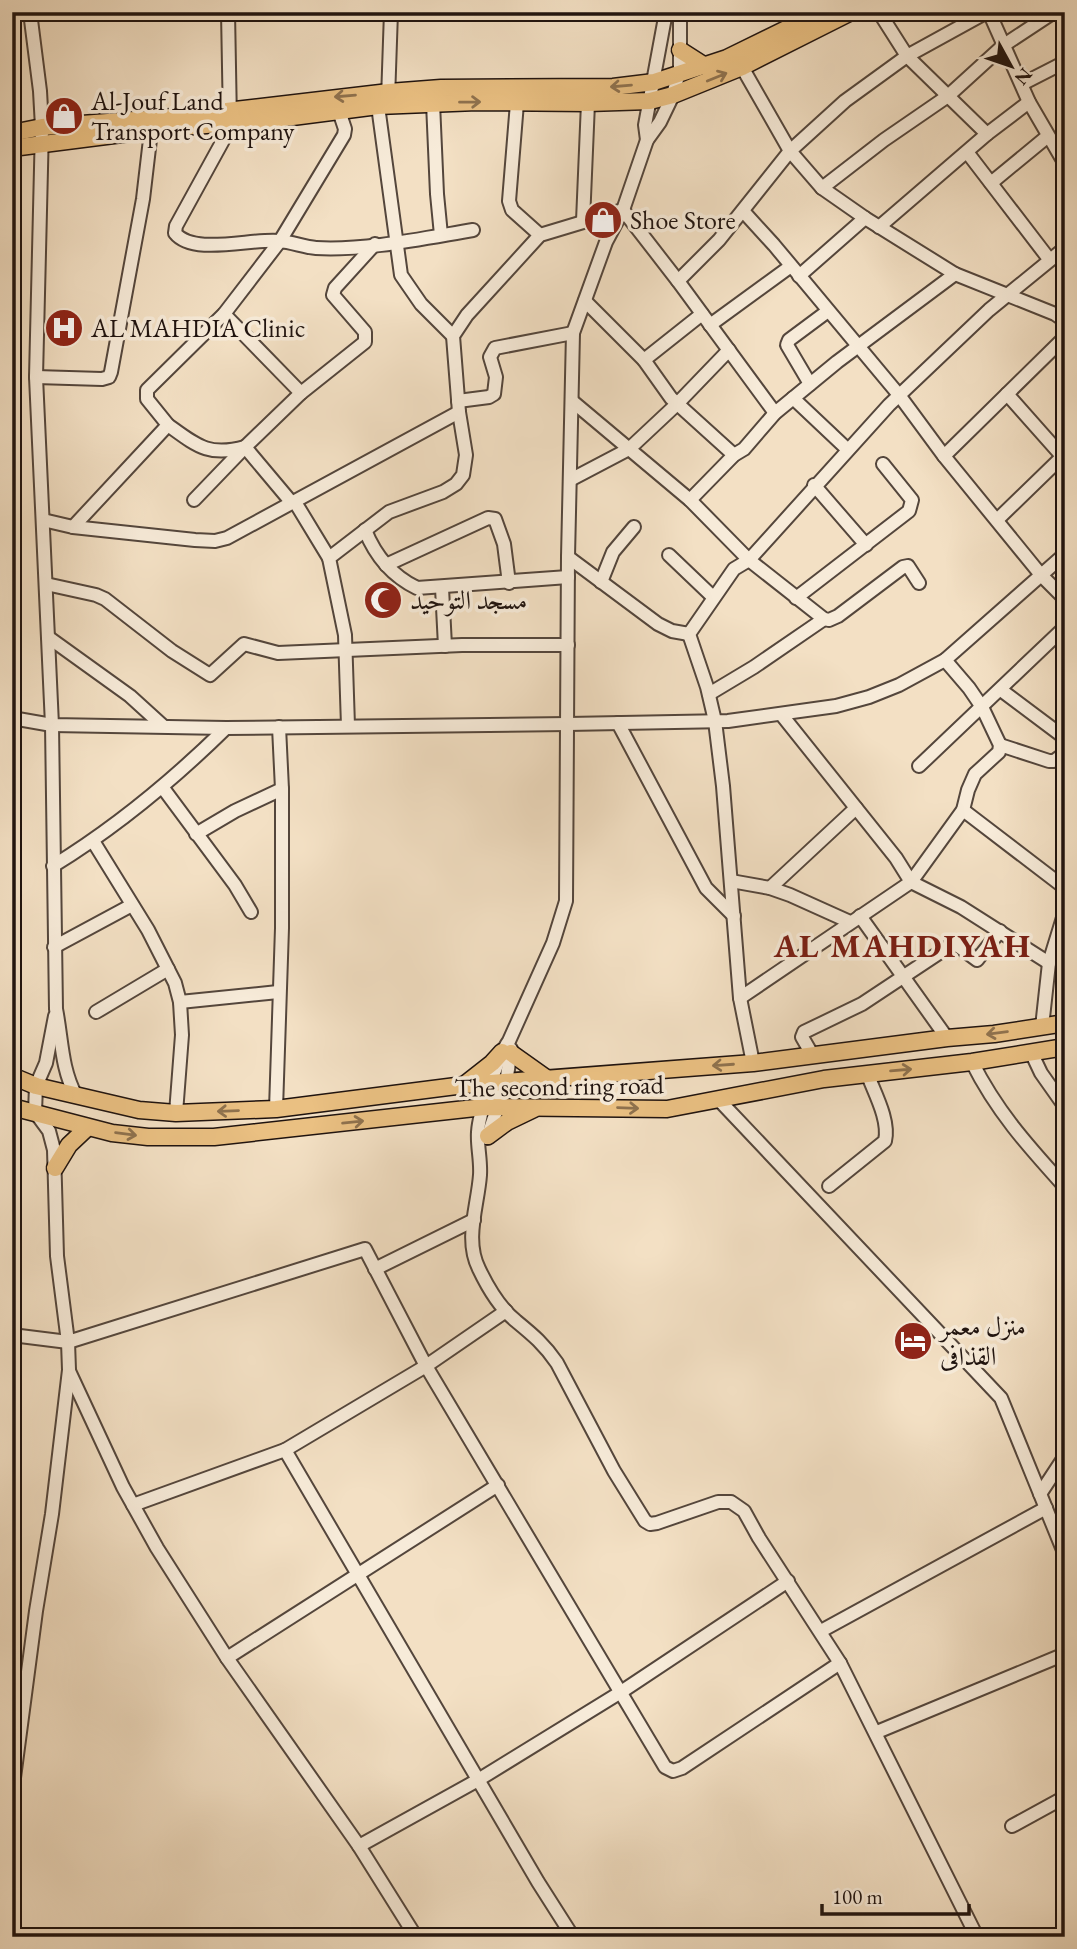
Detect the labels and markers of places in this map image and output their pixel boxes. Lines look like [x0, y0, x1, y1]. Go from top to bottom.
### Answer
place label: Al-Jouf Land Transport Company [90, 84, 295, 148]
shop icon: Al-Jouf Land Transport Company [43, 95, 85, 137]
shop icon: Shoe Store [582, 199, 624, 241]
place label: Shoe Store [630, 203, 736, 237]
hospital icon: AL MAHDIA Clinic [43, 307, 85, 349]
place label: AL MAHDIA Clinic [90, 311, 305, 345]
mosque icon: مسجد التوحيد [362, 579, 404, 621]
place label: مسجد التوحيد [410, 583, 527, 617]
place label: منزل معمر القذافى [937, 1309, 1026, 1373]
hotel icon: منزل معمر القذافى [892, 1320, 934, 1362]

